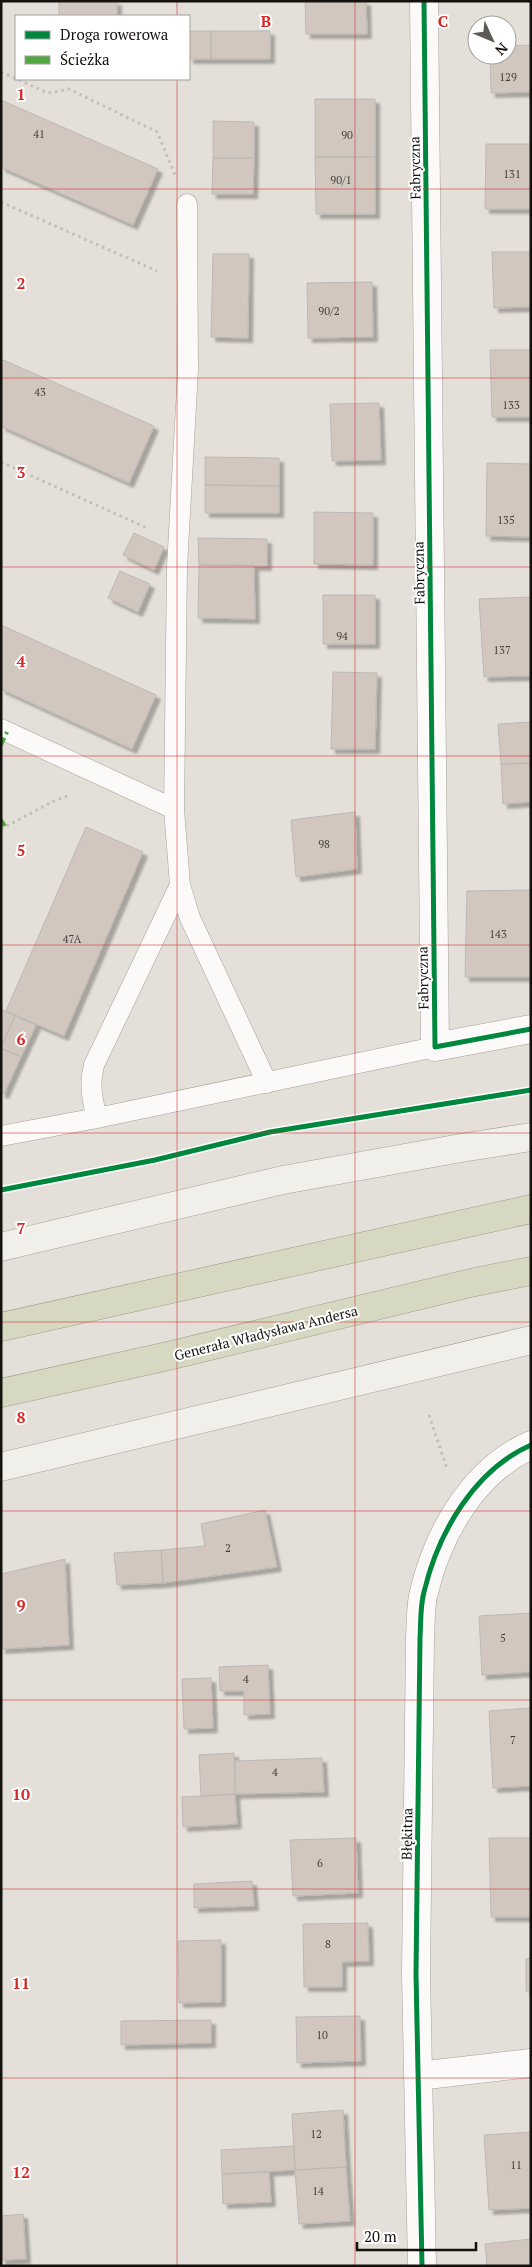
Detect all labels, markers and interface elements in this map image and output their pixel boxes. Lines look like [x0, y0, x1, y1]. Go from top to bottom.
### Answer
text: B [261, 10, 271, 32]
text: C [438, 10, 448, 32]
legend [15, 15, 190, 80]
north arrow [467, 15, 517, 65]
text: Droga rowerowa [60, 24, 169, 44]
text: N [491, 39, 512, 60]
text: Ścieżka [60, 49, 110, 69]
house number: 129 [499, 70, 517, 84]
text: 1 [16, 83, 26, 105]
house number: 41 [33, 127, 45, 141]
house number: 90 [341, 128, 353, 142]
street label: Fabryczna [404, 136, 425, 200]
house number: 131 [503, 167, 521, 181]
house number: 90/1 [330, 173, 352, 187]
text: 2 [16, 272, 26, 294]
house number: 90/2 [318, 304, 340, 318]
house number: 43 [34, 385, 46, 399]
house number: 133 [502, 398, 520, 412]
text: 3 [16, 461, 26, 483]
house number: 135 [497, 513, 515, 527]
street label: Fabryczna [408, 541, 429, 605]
house number: 94 [336, 629, 348, 643]
house number: 137 [493, 643, 511, 657]
text: 4 [16, 650, 26, 672]
house number: 98 [318, 837, 330, 851]
text: 5 [16, 839, 26, 861]
house number: 143 [489, 927, 507, 941]
house number: 47A [63, 932, 82, 946]
street label: Fabryczna [412, 946, 433, 1010]
text: 6 [16, 1028, 26, 1050]
text: 7 [16, 1217, 26, 1239]
street label: Generała Władysława Andersa [172, 1301, 360, 1365]
text: 8 [16, 1406, 26, 1428]
house number: 2 [225, 1541, 231, 1555]
text: 9 [16, 1594, 26, 1616]
house number: 5 [500, 1631, 506, 1645]
house number: 4 [243, 1672, 249, 1686]
house number: 7 [510, 1733, 516, 1747]
house number: 4 [272, 1765, 278, 1779]
text: 10 [12, 1783, 30, 1805]
street label: Błękitna [397, 1808, 416, 1860]
house number: 6 [317, 1856, 323, 1870]
house number: 8 [325, 1937, 331, 1951]
text: 11 [12, 1972, 30, 1994]
house number: 10 [316, 2028, 328, 2042]
house number: 12 [310, 2127, 322, 2141]
house number: 11 [510, 2158, 522, 2172]
text: 12 [12, 2161, 30, 2183]
house number: 14 [312, 2184, 324, 2198]
scale bar [357, 2220, 476, 2252]
text: 20 m [364, 2226, 397, 2246]

